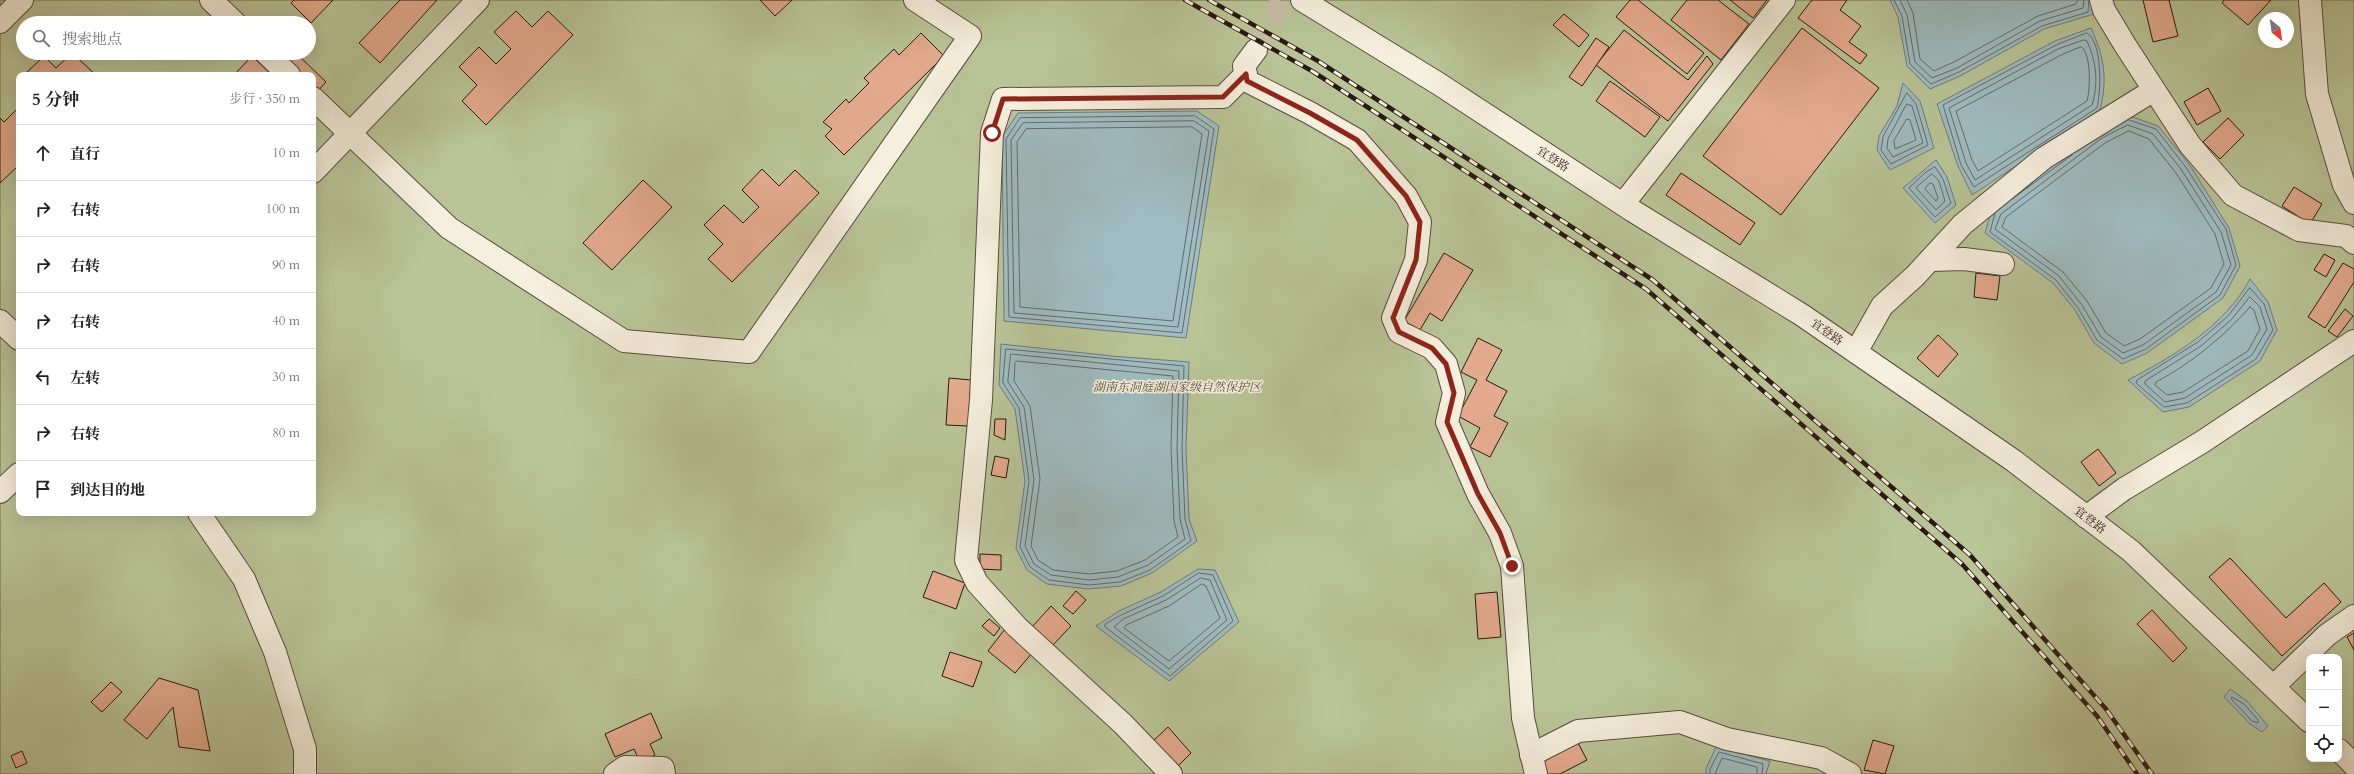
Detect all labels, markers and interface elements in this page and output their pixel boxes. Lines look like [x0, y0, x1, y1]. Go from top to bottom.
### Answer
north arrow [2258, 12, 2294, 48]
search box [16, 16, 316, 60]
icon: search [30, 27, 52, 49]
text: 搜索地点 [62, 29, 122, 49]
text: 5 分钟 [32, 88, 79, 111]
text: 步行 · 350 m [229, 90, 300, 108]
route start [983, 124, 1001, 142]
icon: ahead [32, 142, 54, 164]
street label: 宜登路 [1534, 142, 1572, 176]
text: 直行 [70, 144, 100, 164]
text: 10 m [272, 144, 300, 162]
icon: right [32, 198, 54, 220]
text: 右转 [70, 200, 100, 220]
text: 100 m [266, 200, 300, 218]
icon: right [32, 254, 54, 276]
text: 右转 [70, 256, 100, 276]
text: 90 m [272, 256, 300, 274]
icon: right [32, 310, 54, 332]
text: 右转 [70, 312, 100, 332]
text: 40 m [272, 312, 300, 330]
street label: 宜登路 [1808, 315, 1846, 349]
icon: left [32, 366, 54, 388]
text: 左转 [70, 368, 100, 388]
text: 30 m [272, 368, 300, 386]
park label: 湖南东洞庭湖国家级自然保护区 [1093, 379, 1263, 395]
icon: right [32, 422, 54, 444]
text: 右转 [70, 424, 100, 444]
text: 80 m [272, 424, 300, 442]
icon: arrive [32, 478, 54, 500]
text: 到达目的地 [70, 480, 145, 500]
street label: 宜登路 [2071, 503, 2109, 537]
route end [1503, 557, 1521, 575]
map controls [2306, 654, 2342, 762]
button: + [2306, 654, 2342, 690]
button: − [2306, 690, 2342, 726]
button: locate [2306, 726, 2342, 762]

